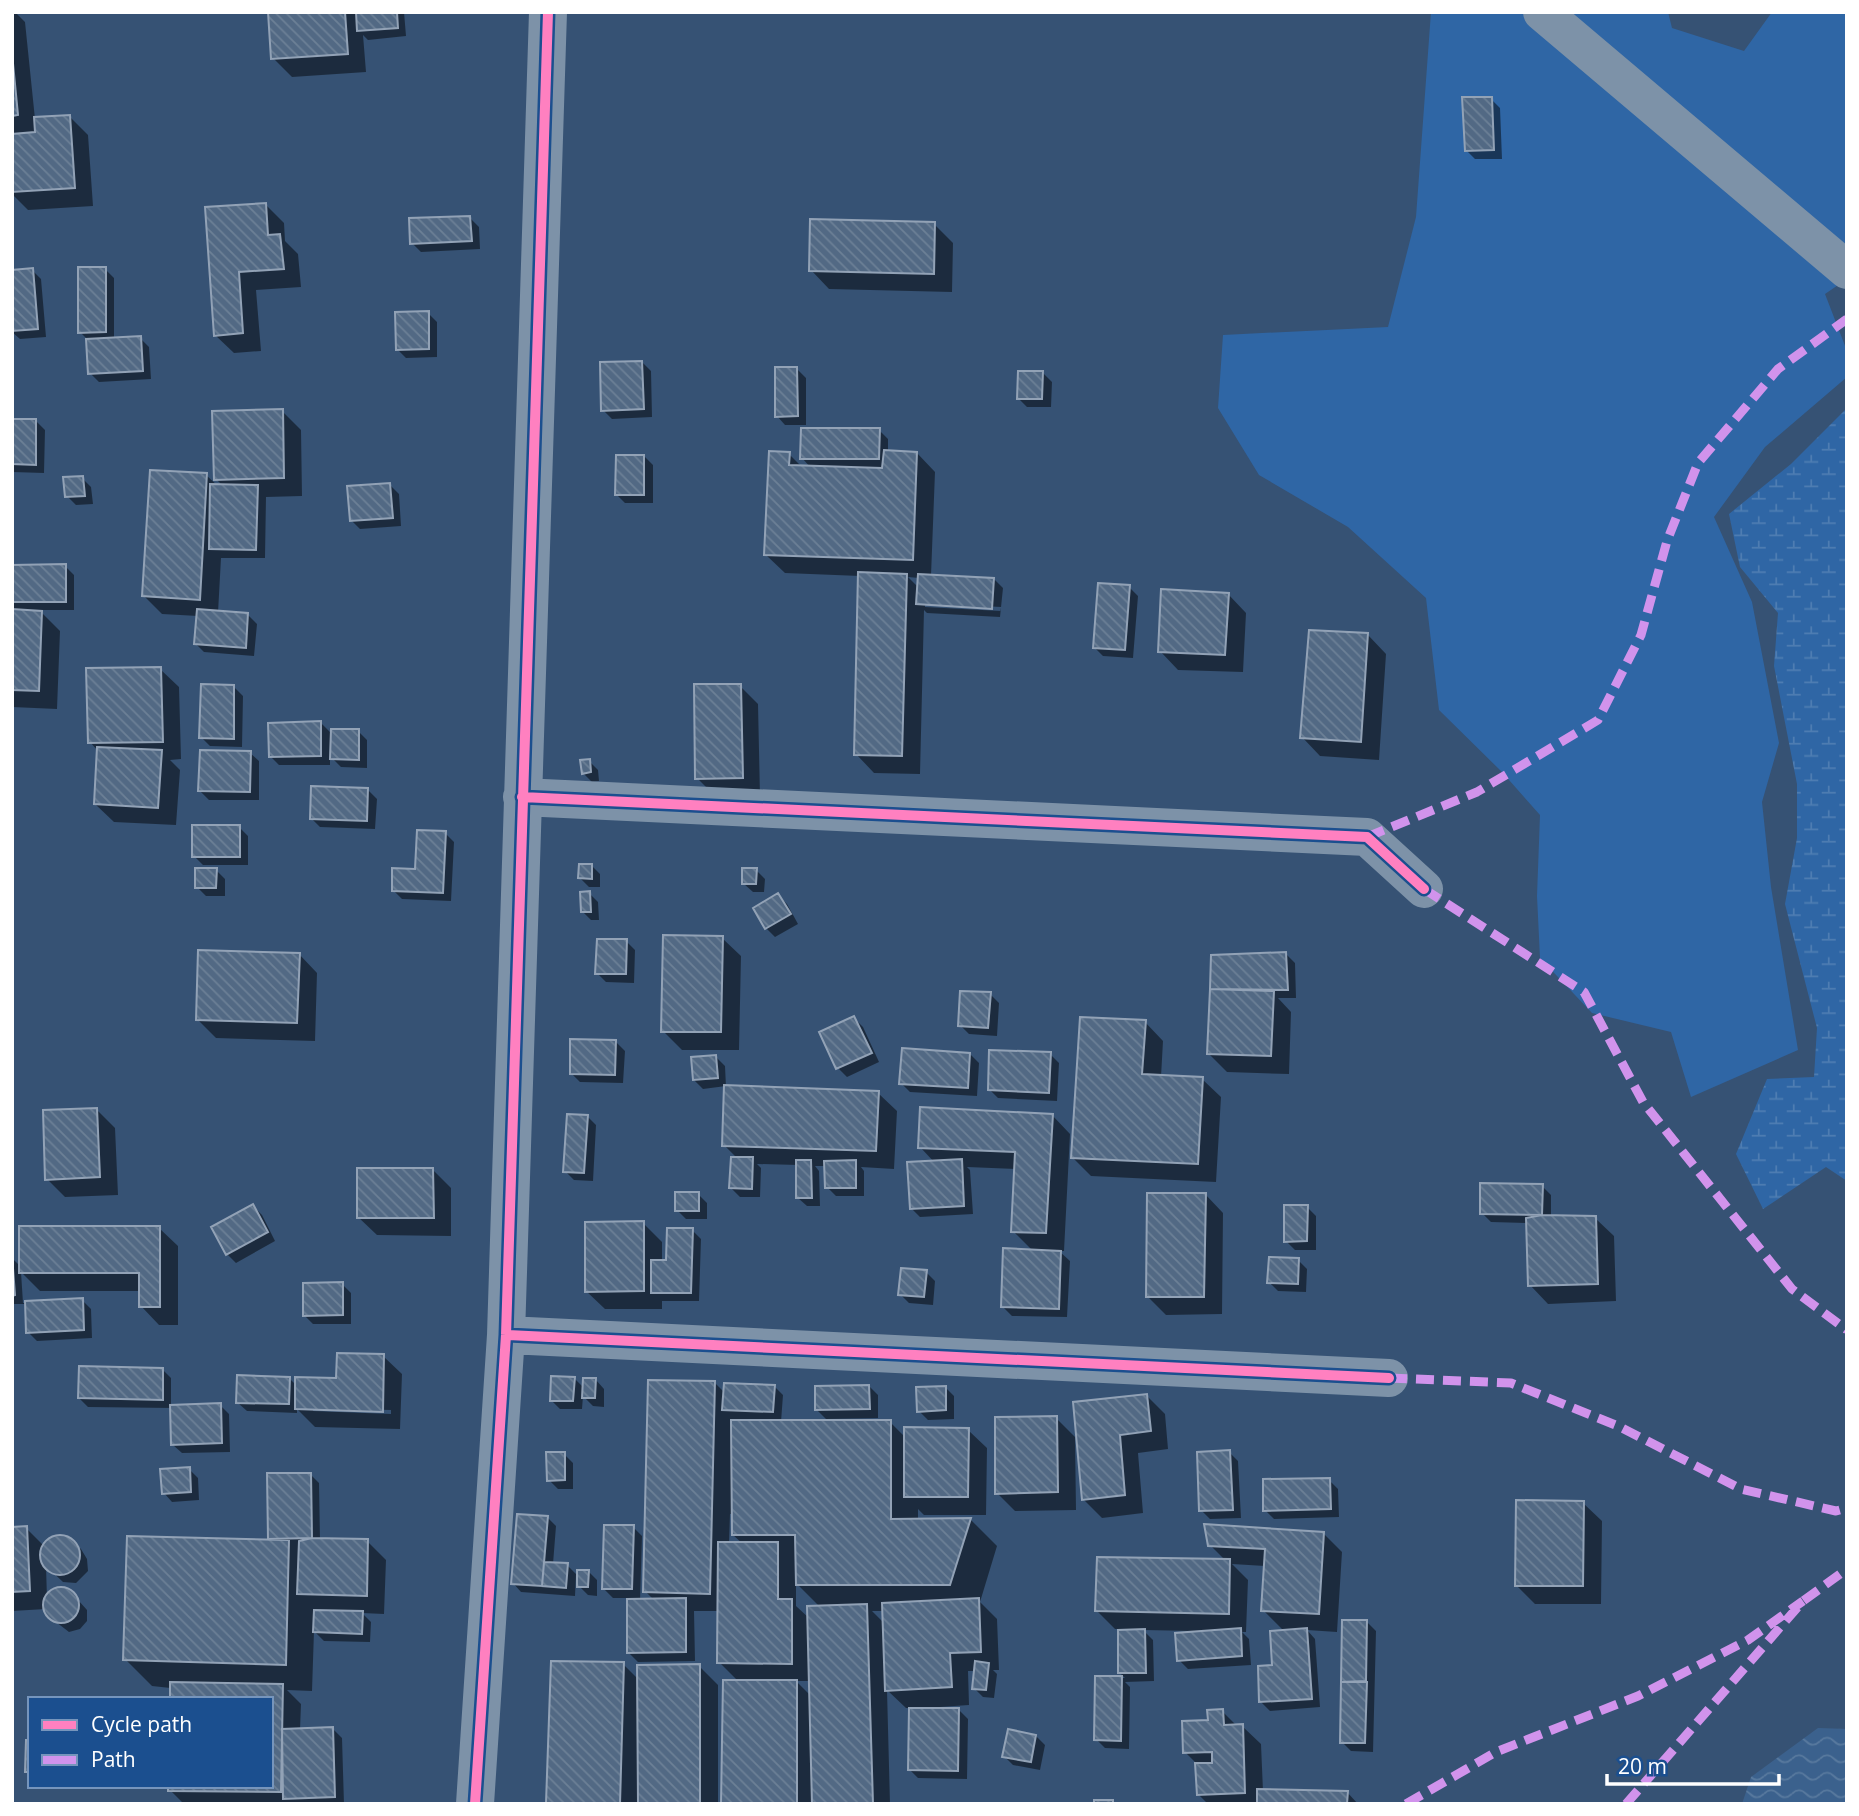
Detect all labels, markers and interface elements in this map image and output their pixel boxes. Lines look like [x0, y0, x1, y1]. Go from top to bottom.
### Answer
legend [28, 1697, 273, 1788]
text: Cycle path [91, 1710, 192, 1738]
scale bar [1607, 1742, 1778, 1786]
text: Path [91, 1745, 136, 1773]
text: 20 m [1618, 1752, 1667, 1780]

